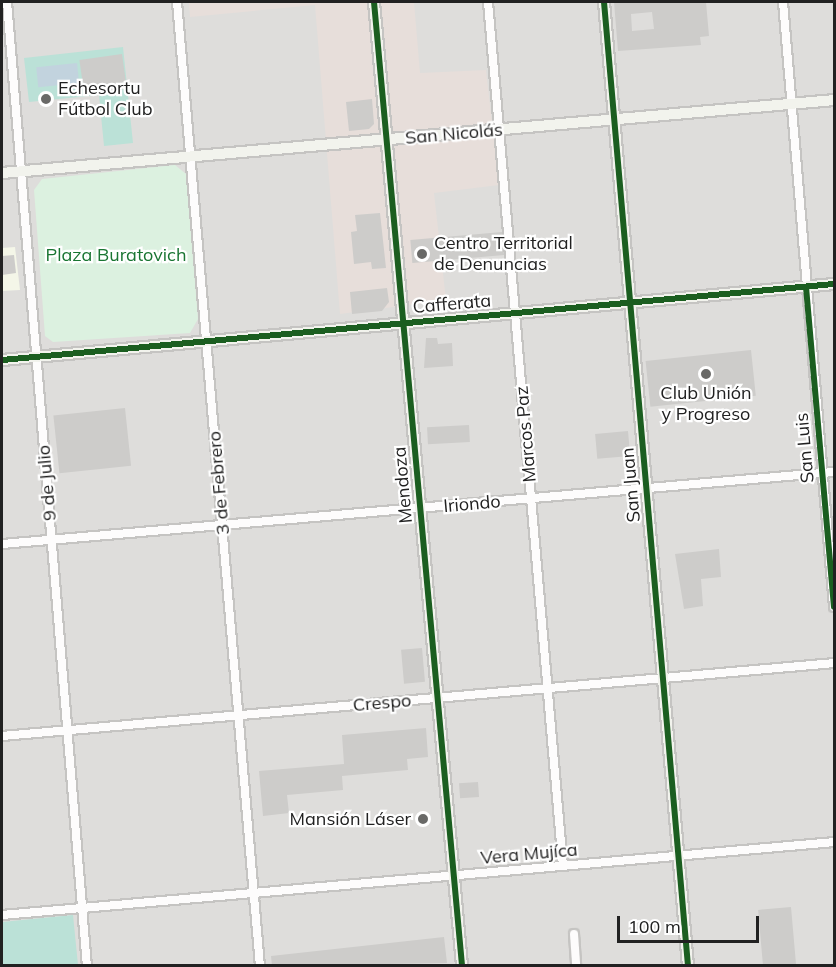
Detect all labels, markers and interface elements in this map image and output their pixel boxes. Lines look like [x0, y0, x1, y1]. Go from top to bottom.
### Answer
place label: Echesortu Fútbol Club [58, 78, 152, 121]
marker: Echesortu Fútbol Club [39, 92, 53, 106]
street label: San Nicolás [404, 119, 504, 149]
place label: Centro Territorial de Denuncias [434, 233, 573, 276]
park label: Plaza Buratovich [45, 244, 187, 266]
marker: Centro Territorial de Denuncias [415, 247, 429, 261]
street label: Cafferata [412, 290, 492, 318]
marker: Club Unión y Progreso [699, 367, 713, 381]
place label: Club Unión y Progreso [660, 383, 752, 426]
street label: Marcos Paz [511, 385, 541, 483]
street label: San Luis [791, 412, 819, 484]
street label: 3 de Febrero [204, 430, 234, 536]
street label: 9 de Julio [33, 444, 61, 522]
street label: Mendoza [389, 446, 417, 524]
street label: San Juan [617, 447, 645, 523]
street label: Iriondo [442, 491, 502, 517]
street label: Crespo [352, 690, 412, 716]
place label: Mansión Láser [290, 808, 411, 830]
marker: Mansión Láser [416, 812, 430, 826]
street label: Vera Mujíca [480, 839, 578, 869]
scale bar [620, 904, 762, 942]
text: 100 m [628, 915, 681, 938]

